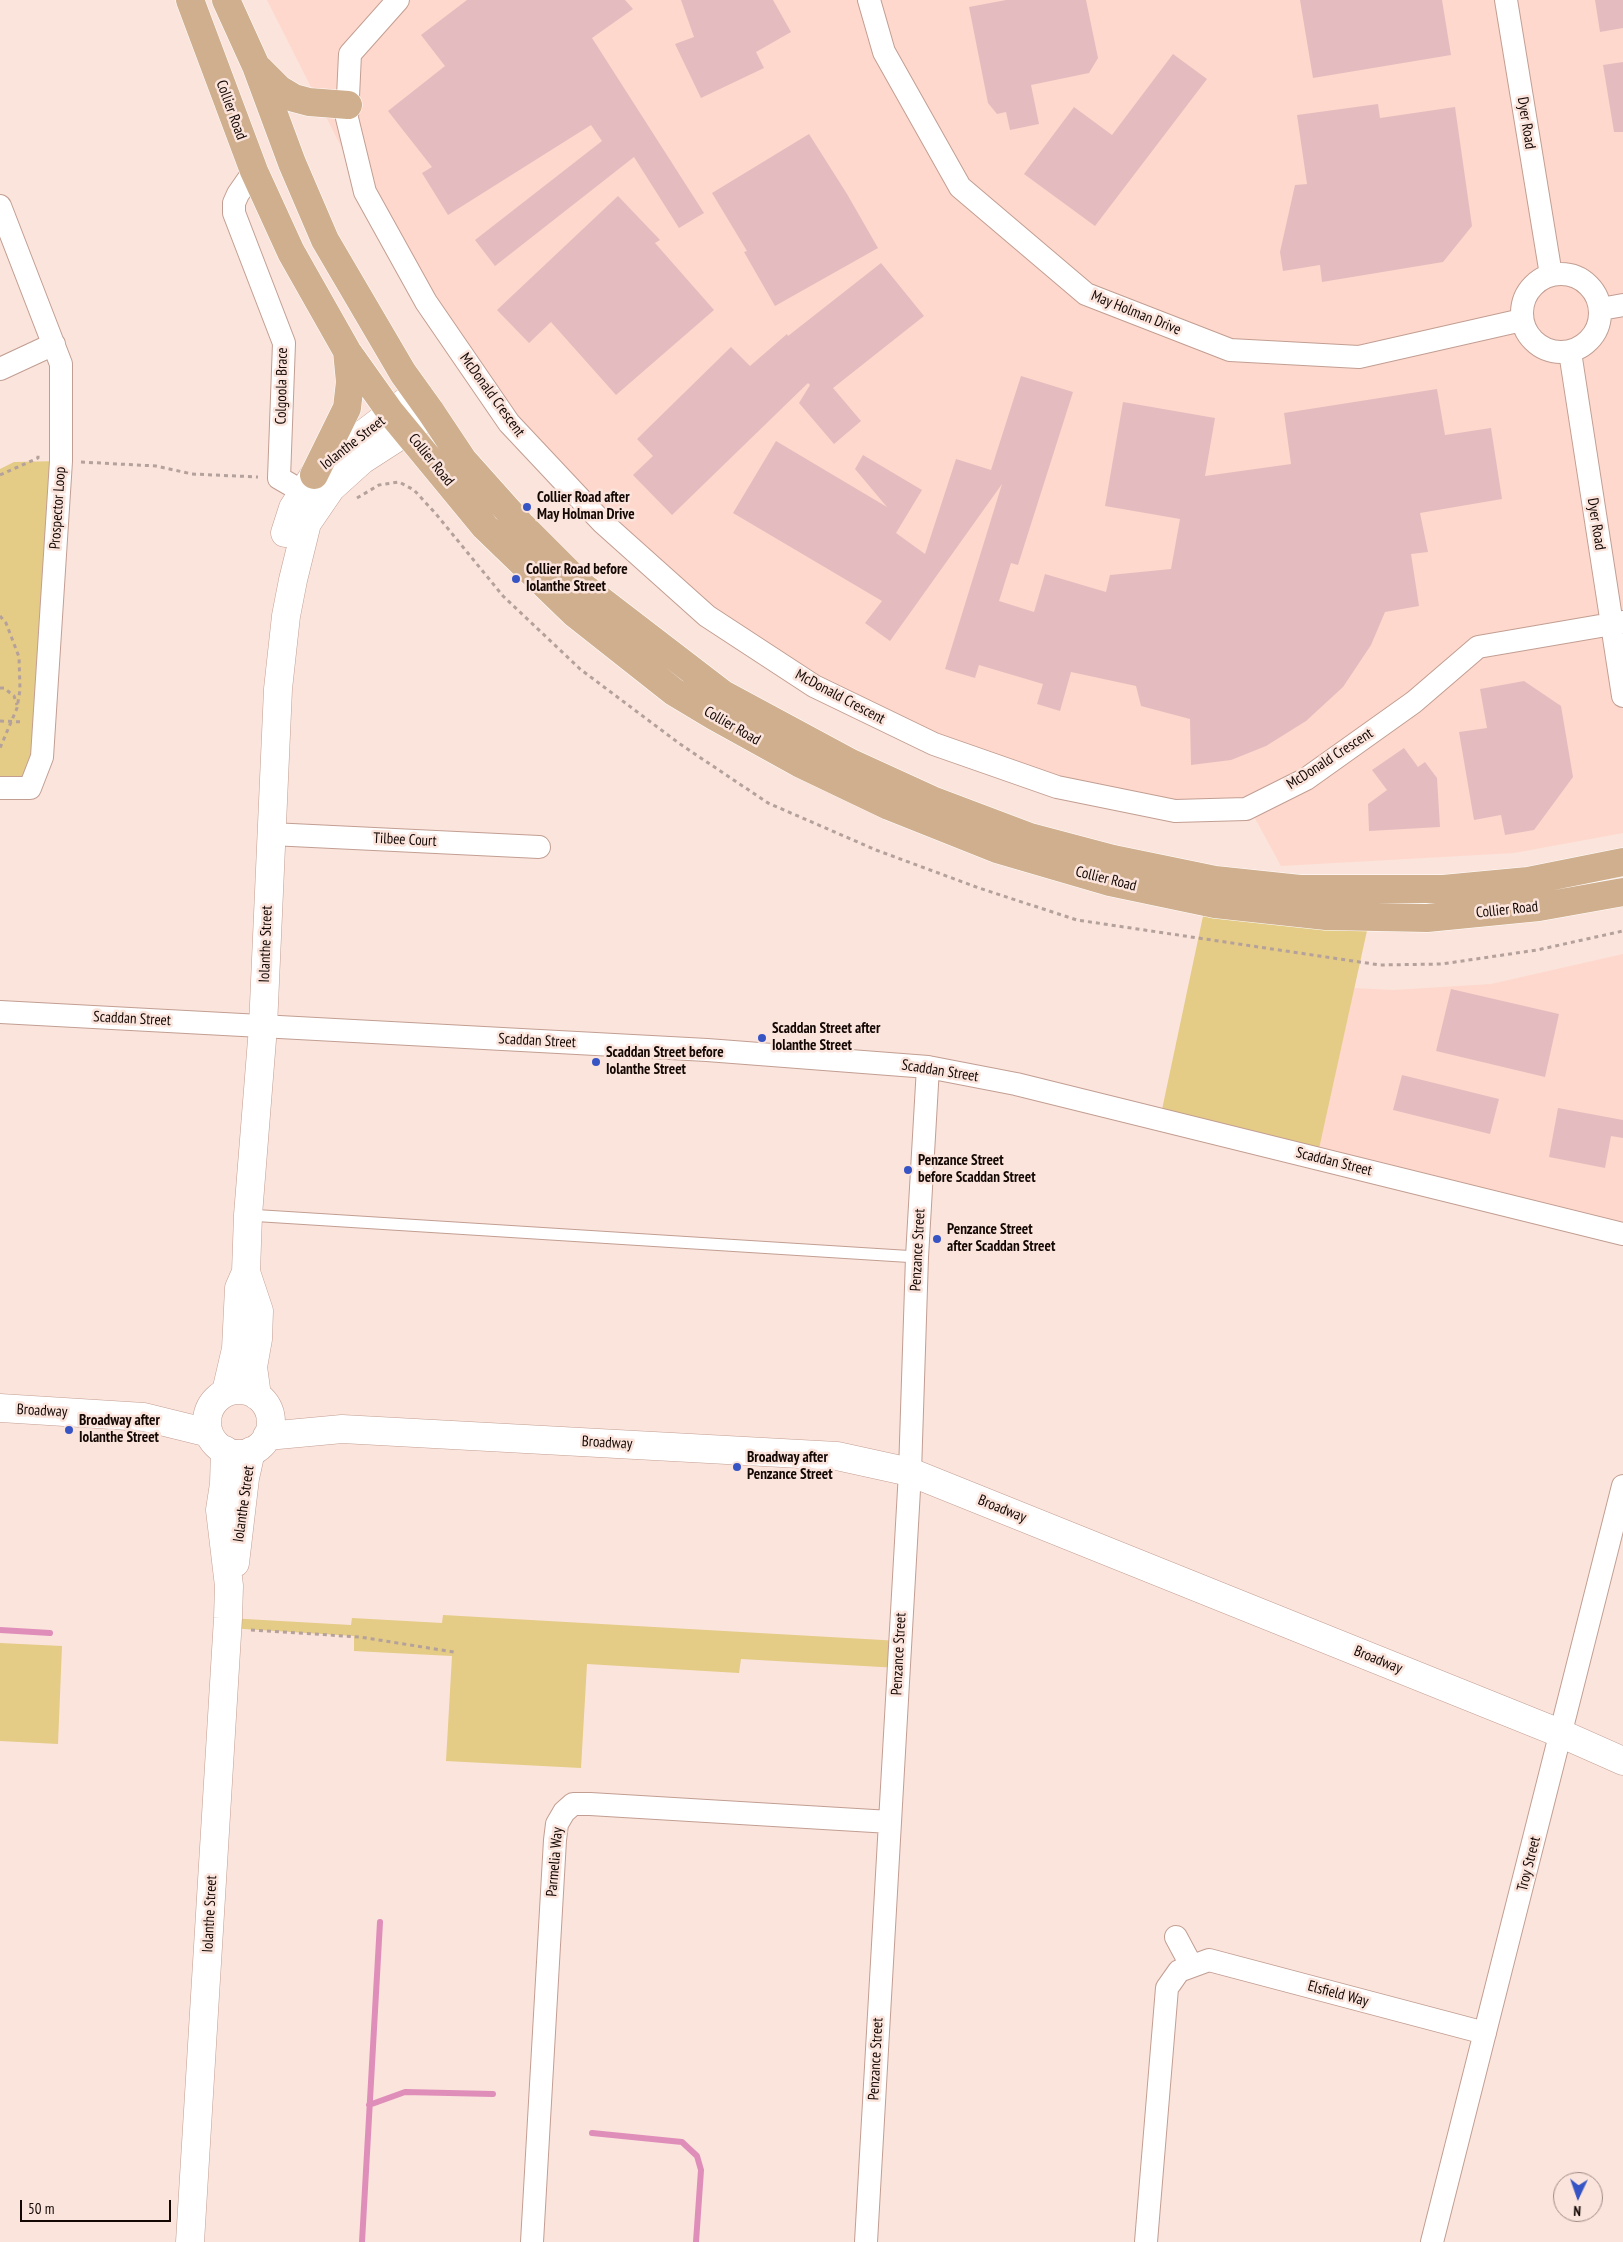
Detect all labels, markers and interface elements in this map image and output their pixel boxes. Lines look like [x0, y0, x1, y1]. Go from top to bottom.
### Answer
street label: Collier Road [212, 78, 250, 142]
street label: Dyer Road [1513, 96, 1539, 150]
street label: May Holman Drive [1089, 287, 1183, 339]
street label: Colgoola Brace [272, 347, 292, 425]
street label: McDonald Crescent [456, 350, 528, 440]
street label: Iolanthe Street [317, 412, 389, 474]
street label: Collier Road [404, 430, 458, 490]
street label: Prospector Loop [46, 466, 70, 550]
place label: Collier Road after May Holman Drive [537, 489, 635, 524]
street label: Dyer Road [1583, 497, 1609, 551]
marker: Collier Road after May Holman Drive [521, 501, 533, 513]
place label: Collier Road before Iolanthe Street [526, 561, 628, 596]
marker: Collier Road before Iolanthe Street [510, 573, 522, 585]
street label: McDonald Crescent [792, 666, 888, 728]
street label: Collier Road [701, 703, 763, 749]
street label: McDonald Crescent [1284, 724, 1376, 794]
street label: Tilbee Court [373, 829, 437, 851]
street label: Collier Road [1074, 863, 1138, 895]
street label: Collier Road [1475, 898, 1539, 922]
street label: Iolanthe Street [256, 905, 276, 983]
street label: Scaddan Street [93, 1008, 171, 1030]
place label: Scaddan Street after Iolanthe Street [772, 1020, 880, 1055]
street label: Scaddan Street [498, 1030, 576, 1052]
marker: Scaddan Street after Iolanthe Street [756, 1032, 768, 1044]
place label: Scaddan Street before Iolanthe Street [606, 1044, 724, 1079]
marker: Scaddan Street before Iolanthe Street [590, 1056, 602, 1068]
street label: Scaddan Street [900, 1056, 980, 1086]
street label: Scaddan Street [1294, 1144, 1374, 1180]
place label: Penzance Street before Scaddan Street [918, 1152, 1036, 1187]
marker: Penzance Street before Scaddan Street [902, 1164, 914, 1176]
street label: Penzance Street [907, 1208, 929, 1292]
place label: Penzance Street after Scaddan Street [947, 1221, 1055, 1256]
marker: Penzance Street after Scaddan Street [931, 1233, 943, 1245]
street label: Broadway [16, 1401, 68, 1421]
place label: Broadway after Iolanthe Street [79, 1412, 160, 1447]
marker: Broadway after Iolanthe Street [63, 1424, 75, 1436]
street label: Broadway [581, 1433, 633, 1453]
place label: Broadway after Penzance Street [747, 1449, 833, 1484]
marker: Broadway after Penzance Street [731, 1461, 743, 1473]
street label: Iolanthe Street [230, 1465, 258, 1543]
street label: Broadway [975, 1491, 1029, 1527]
street label: Penzance Street [888, 1612, 910, 1696]
street label: Broadway [1351, 1642, 1405, 1678]
street label: Parmelia Way [543, 1827, 567, 1897]
street label: Troy Street [1514, 1835, 1544, 1893]
street label: Iolanthe Street [199, 1875, 221, 1953]
street label: Elsfield Way [1306, 1977, 1370, 2011]
street label: Penzance Street [865, 2017, 887, 2101]
north arrow [1553, 2172, 1603, 2222]
scale bar [22, 2190, 174, 2222]
text: 50 m [28, 2199, 54, 2218]
text: N [1573, 2202, 1582, 2220]

